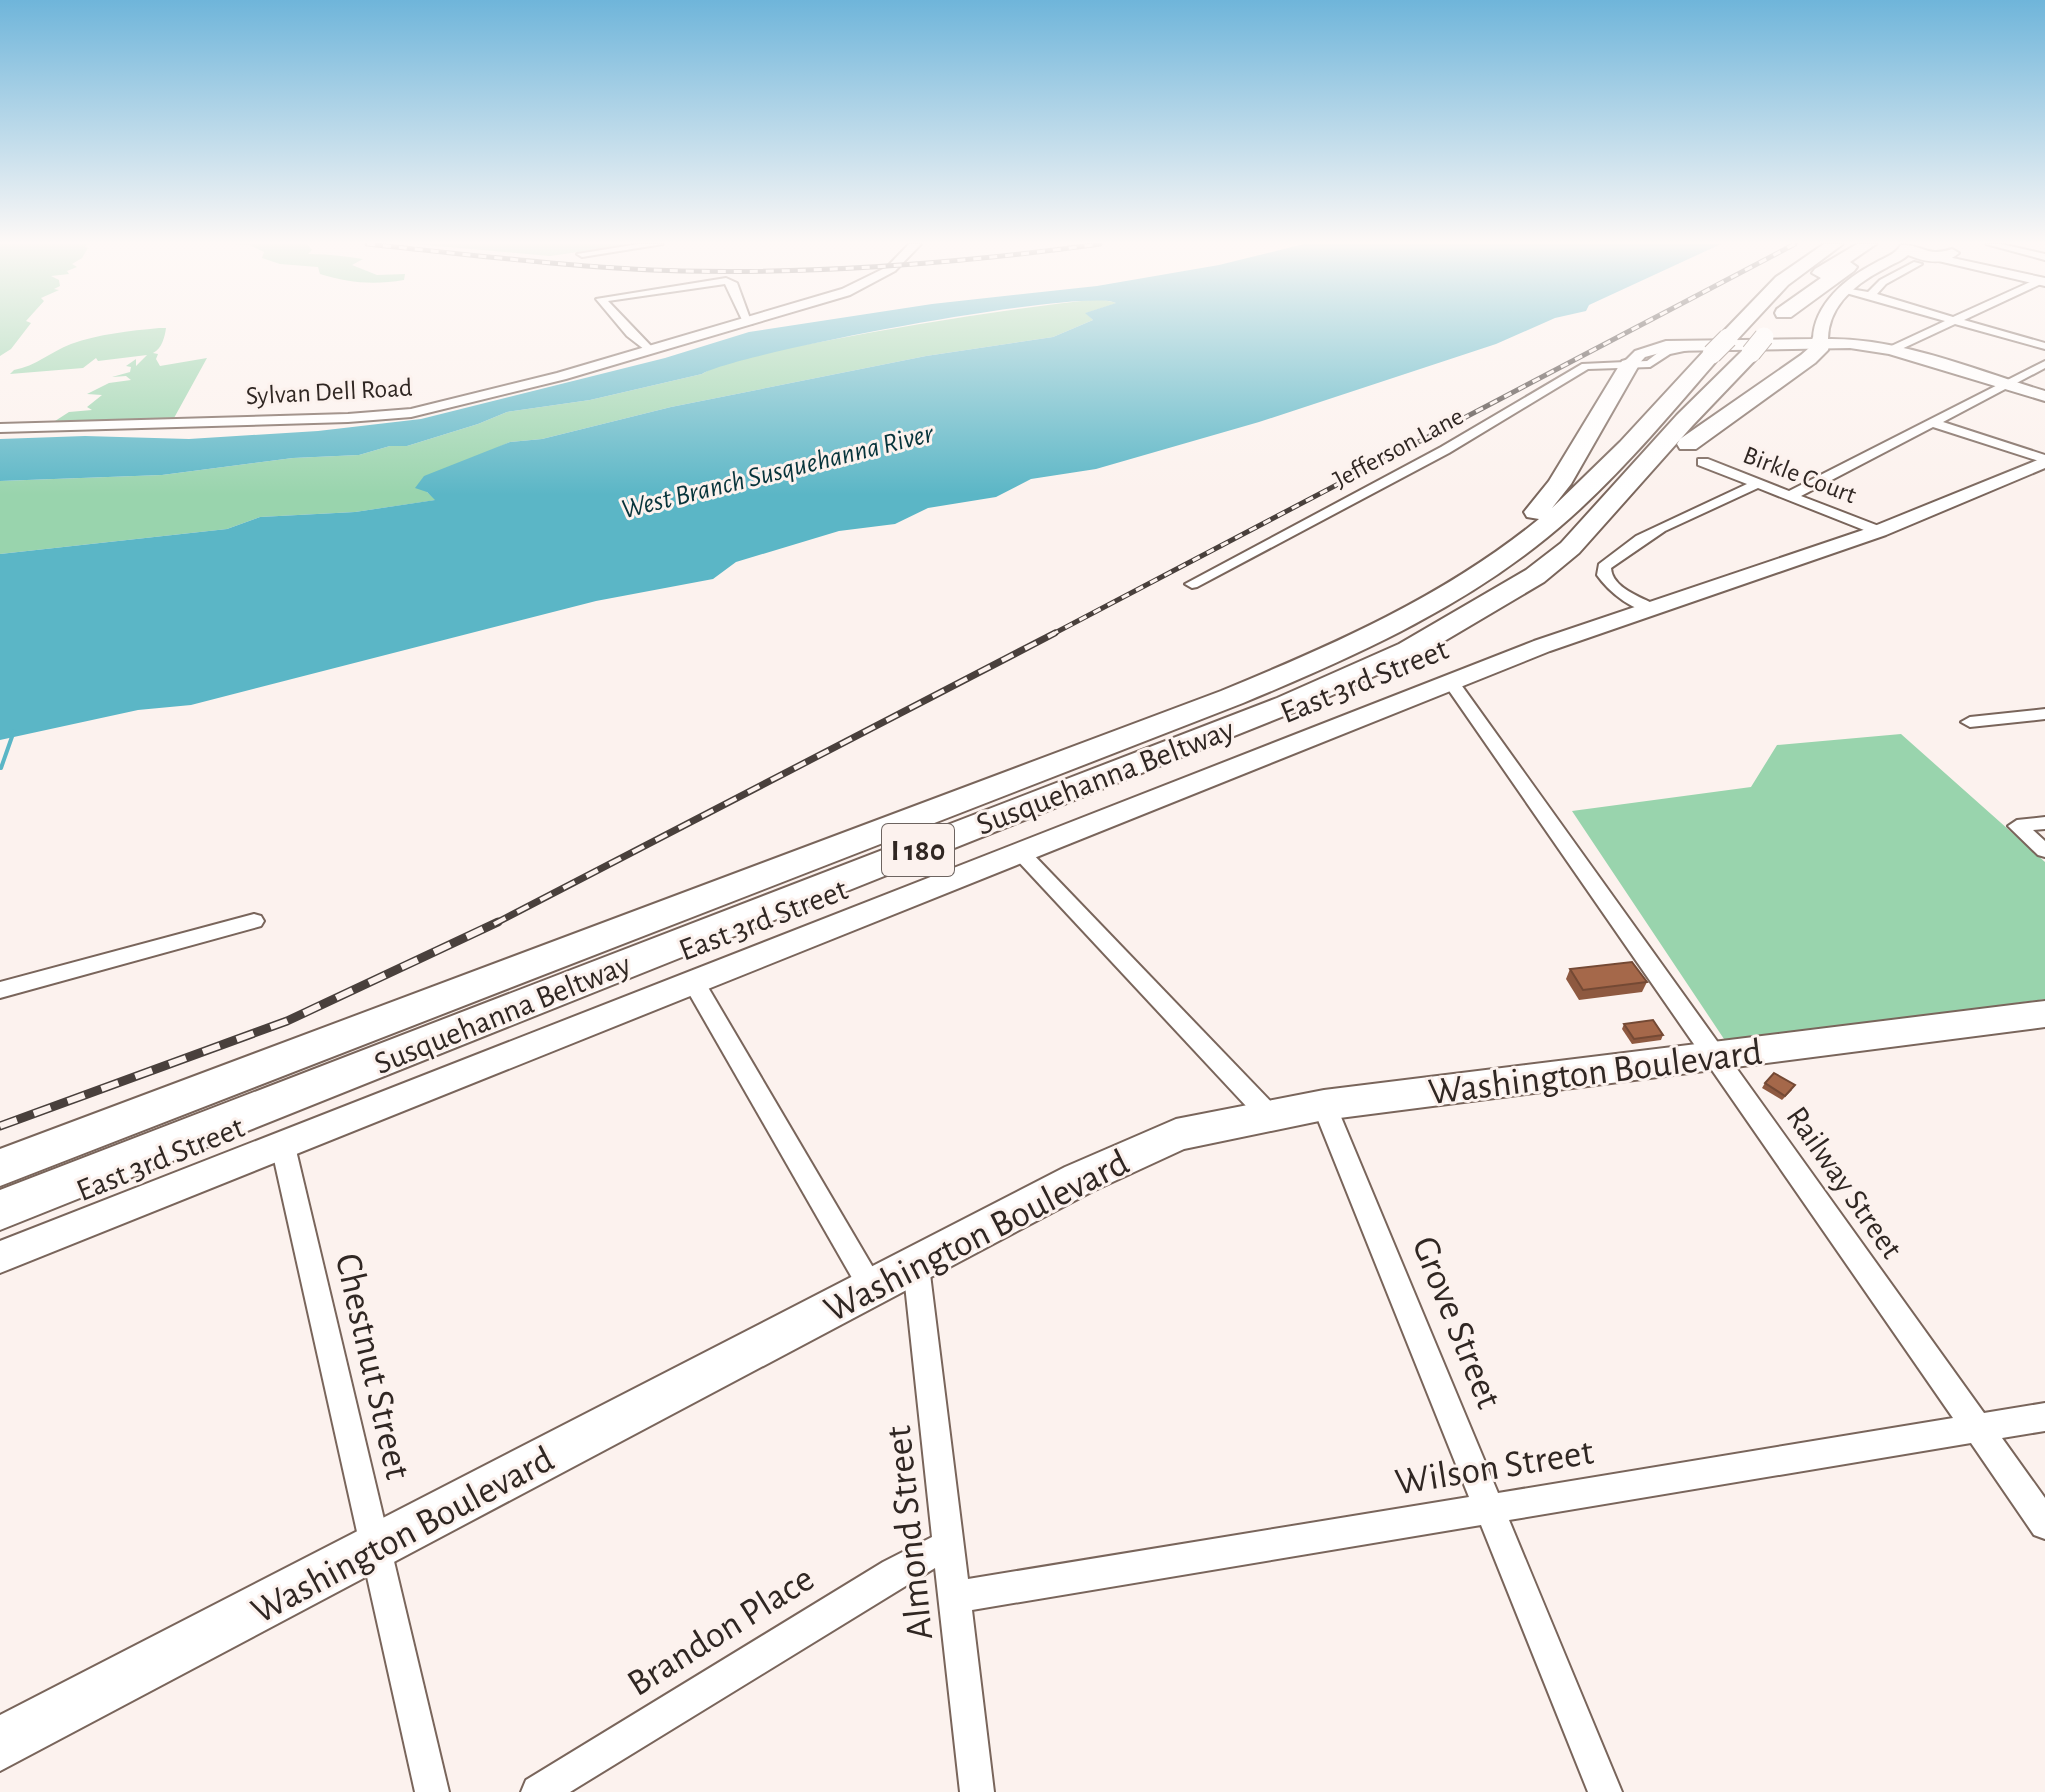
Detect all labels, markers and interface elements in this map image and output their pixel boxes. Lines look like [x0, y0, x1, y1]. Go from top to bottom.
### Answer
street label: Sylvan Dell Road [245, 375, 413, 409]
street label: Jefferson Lane [1329, 403, 1468, 493]
water label: West Branch Susquehanna River [619, 419, 937, 524]
street label: Birkle Court [1740, 442, 1860, 508]
street label: East 3rd Street [1276, 633, 1453, 729]
street label: Susquehanna Beltway [972, 713, 1239, 841]
road number: I 180 [882, 824, 954, 876]
street label: East 3rd Street [675, 873, 852, 967]
street label: Susquehanna Beltway [370, 948, 635, 1080]
street label: Washington Boulevard [1426, 1034, 1764, 1112]
street label: Railway Street [1780, 1101, 1908, 1264]
street label: East 3rd Street [72, 1111, 249, 1207]
street label: Washington Boulevard [819, 1144, 1135, 1330]
street label: Grove Street [1405, 1232, 1508, 1414]
street label: Chestnut Street [328, 1250, 416, 1483]
street label: Almond Street [880, 1424, 940, 1642]
street label: Wilson Street [1392, 1434, 1596, 1502]
street label: Washington Boulevard [246, 1440, 560, 1631]
street label: Brandon Place [621, 1560, 821, 1704]

